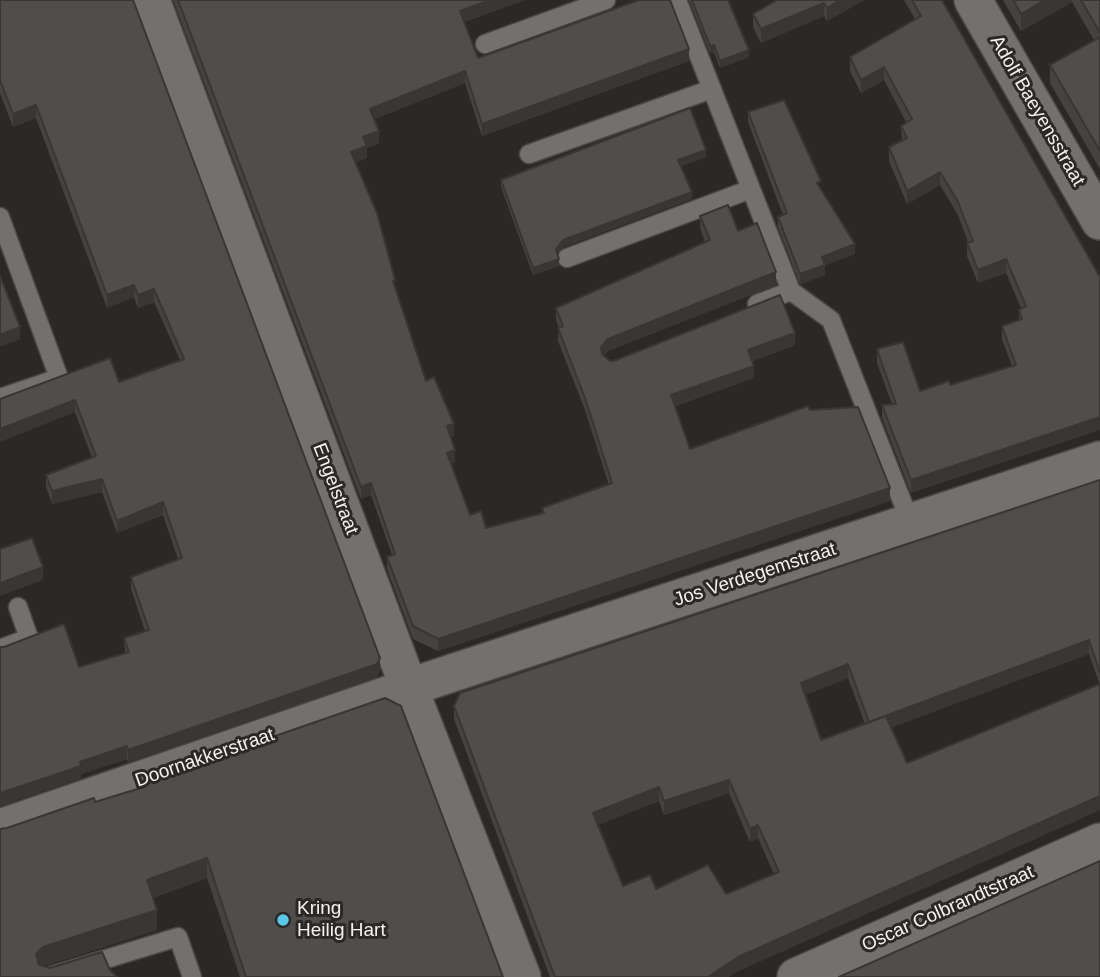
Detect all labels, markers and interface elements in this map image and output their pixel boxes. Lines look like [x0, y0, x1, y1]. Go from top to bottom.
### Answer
street label: Adolf Baeyensstraat [985, 32, 1089, 190]
street label: Engelstraat [307, 440, 363, 538]
street label: Jos Verdegemstraat [671, 538, 839, 612]
street label: Doornakkerstraat [132, 723, 278, 793]
street label: Oscar Colbrandtstraat [858, 861, 1038, 957]
place label: Kring Heilig Hart [297, 898, 386, 942]
marker: Kring Heilig Hart [275, 912, 291, 928]

